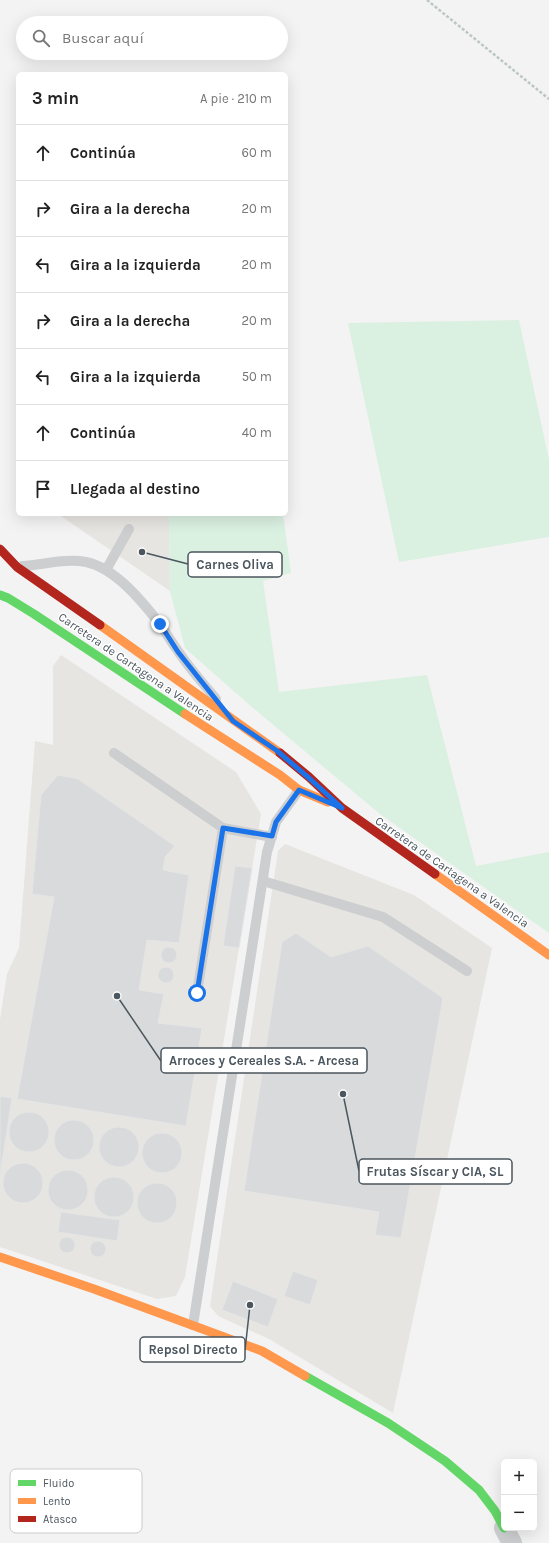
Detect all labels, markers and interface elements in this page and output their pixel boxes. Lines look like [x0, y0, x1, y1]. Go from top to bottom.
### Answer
search box [16, 16, 288, 60]
icon: search [30, 27, 52, 49]
text: Buscar aquí [62, 29, 144, 47]
text: 3 min [32, 88, 79, 108]
text: A pie · 210 m [200, 91, 272, 106]
icon: ahead [32, 142, 54, 164]
text: Continúa [70, 144, 136, 162]
text: 60 m [242, 145, 272, 160]
icon: right [32, 198, 54, 220]
text: Gira a la derecha [70, 200, 190, 218]
text: 20 m [242, 201, 272, 216]
icon: left [32, 254, 54, 276]
text: Gira a la izquierda [70, 256, 201, 274]
text: 20 m [242, 257, 272, 272]
icon: right [32, 310, 54, 332]
text: Gira a la derecha [70, 312, 190, 330]
text: 20 m [242, 313, 272, 328]
icon: left [32, 366, 54, 388]
text: Gira a la izquierda [70, 368, 201, 386]
text: 50 m [242, 369, 272, 384]
icon: ahead [32, 422, 54, 444]
text: Continúa [70, 424, 136, 442]
text: 40 m [242, 425, 272, 440]
icon: arrive [32, 478, 54, 500]
text: Llegada al destino [70, 480, 200, 498]
callout: Carnes Oliva [188, 552, 282, 577]
text: Carnes Oliva [196, 557, 274, 572]
street label: Carretera de Cartagena a Valencia [56, 610, 216, 724]
route end [151, 615, 169, 633]
street label: Carretera de Cartagena a Valencia [373, 813, 531, 931]
route start [188, 984, 206, 1002]
callout: Arroces y Cereales S.A. - Arcesa [161, 1048, 367, 1073]
text: Arroces y Cereales S.A. - Arcesa [169, 1053, 359, 1068]
callout: Frutas Síscar y CIA, SL [359, 1159, 512, 1184]
text: Frutas Síscar y CIA, SL [367, 1164, 504, 1179]
callout: Repsol Directo [140, 1337, 245, 1362]
text: Repsol Directo [148, 1342, 238, 1357]
map controls [501, 1459, 537, 1531]
button: + [501, 1459, 537, 1495]
legend [10, 1469, 142, 1533]
text: Fluido [43, 1477, 74, 1490]
text: Lento [43, 1495, 71, 1508]
button: − [501, 1495, 537, 1531]
text: Atasco [43, 1513, 77, 1526]

